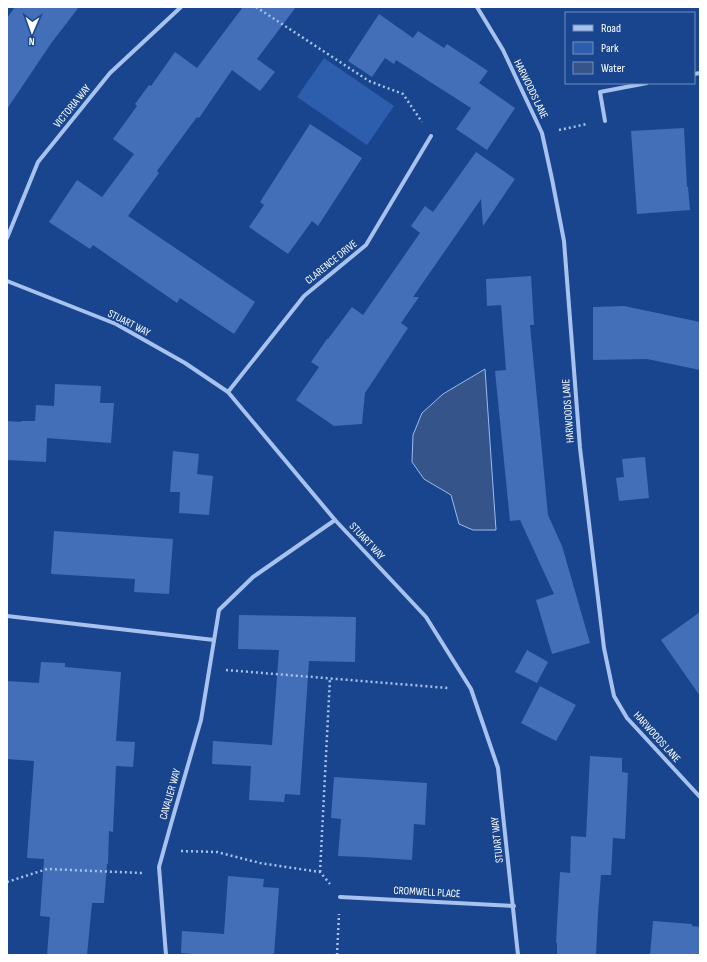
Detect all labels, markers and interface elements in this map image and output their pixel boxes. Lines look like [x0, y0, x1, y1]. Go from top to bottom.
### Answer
north arrow [12, 12, 52, 52]
legend [565, 12, 695, 84]
text: Road [601, 21, 621, 36]
text: N [28, 35, 35, 48]
text: Park [601, 41, 619, 56]
street label: HARWOODS LANE [511, 57, 551, 121]
text: Water [601, 61, 625, 76]
street label: VICTORIA WAY [51, 82, 94, 130]
street label: CLARENCE DRIVE [302, 237, 360, 287]
street label: STUART WAY [106, 307, 153, 339]
street label: HARWOODS LANE [559, 379, 577, 443]
street label: STUART WAY [347, 520, 388, 563]
street label: HARWOODS LANE [631, 709, 683, 765]
street label: CAVALIER WAY [157, 767, 184, 821]
street label: STUART WAY [488, 816, 506, 864]
street label: CROMWELL PLACE [393, 884, 461, 900]

